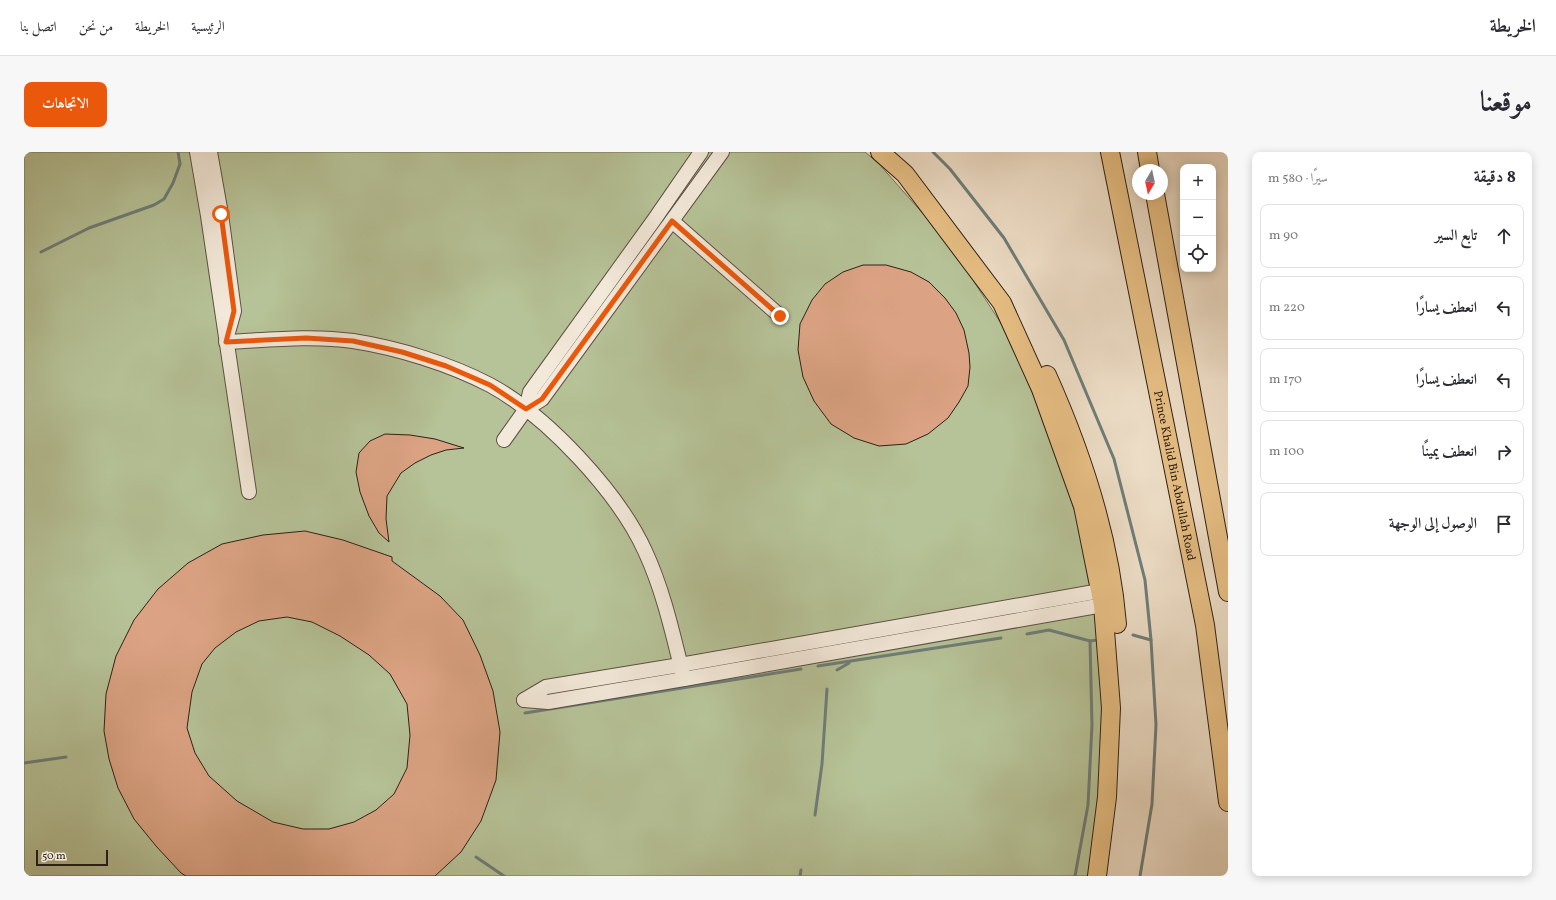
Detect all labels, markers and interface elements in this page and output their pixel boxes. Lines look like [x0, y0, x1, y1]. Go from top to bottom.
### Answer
text: الخريطة [1490, 14, 1536, 40]
text: اتصل بنا [20, 18, 57, 37]
text: من نحن [79, 18, 113, 37]
text: الخريطة [135, 18, 169, 37]
text: الرئيسية [191, 18, 225, 37]
button: الاتجاهات [24, 82, 107, 127]
text: موقعنا [1480, 84, 1532, 123]
north arrow [1132, 164, 1168, 200]
map controls [1180, 164, 1216, 272]
button: + [1180, 164, 1216, 200]
text: 8 دقيقة [1474, 166, 1516, 189]
text: سيرًا · 580 m [1268, 170, 1328, 188]
button: − [1180, 200, 1216, 236]
route start [212, 205, 230, 223]
icon: ahead [1493, 225, 1515, 247]
text: تابع السير [1435, 226, 1477, 247]
text: 90 m [1269, 227, 1298, 245]
button: locate [1180, 236, 1216, 272]
icon: left [1493, 297, 1515, 319]
text: انعطف يسارًا [1416, 298, 1477, 319]
text: 220 m [1269, 299, 1305, 317]
route end [771, 307, 789, 325]
icon: left [1493, 369, 1515, 391]
text: انعطف يسارًا [1416, 370, 1477, 391]
text: 170 m [1269, 371, 1302, 389]
street label: Prince Khalid Bin Abdullah Road [1149, 389, 1199, 562]
icon: right [1493, 441, 1515, 463]
text: انعطف يمينًا [1422, 442, 1477, 463]
text: 100 m [1269, 443, 1304, 461]
icon: arrive [1493, 513, 1515, 535]
text: الوصول إلى الوجهة [1389, 514, 1477, 535]
scale bar [36, 848, 108, 867]
text: 50 m [42, 849, 66, 864]

